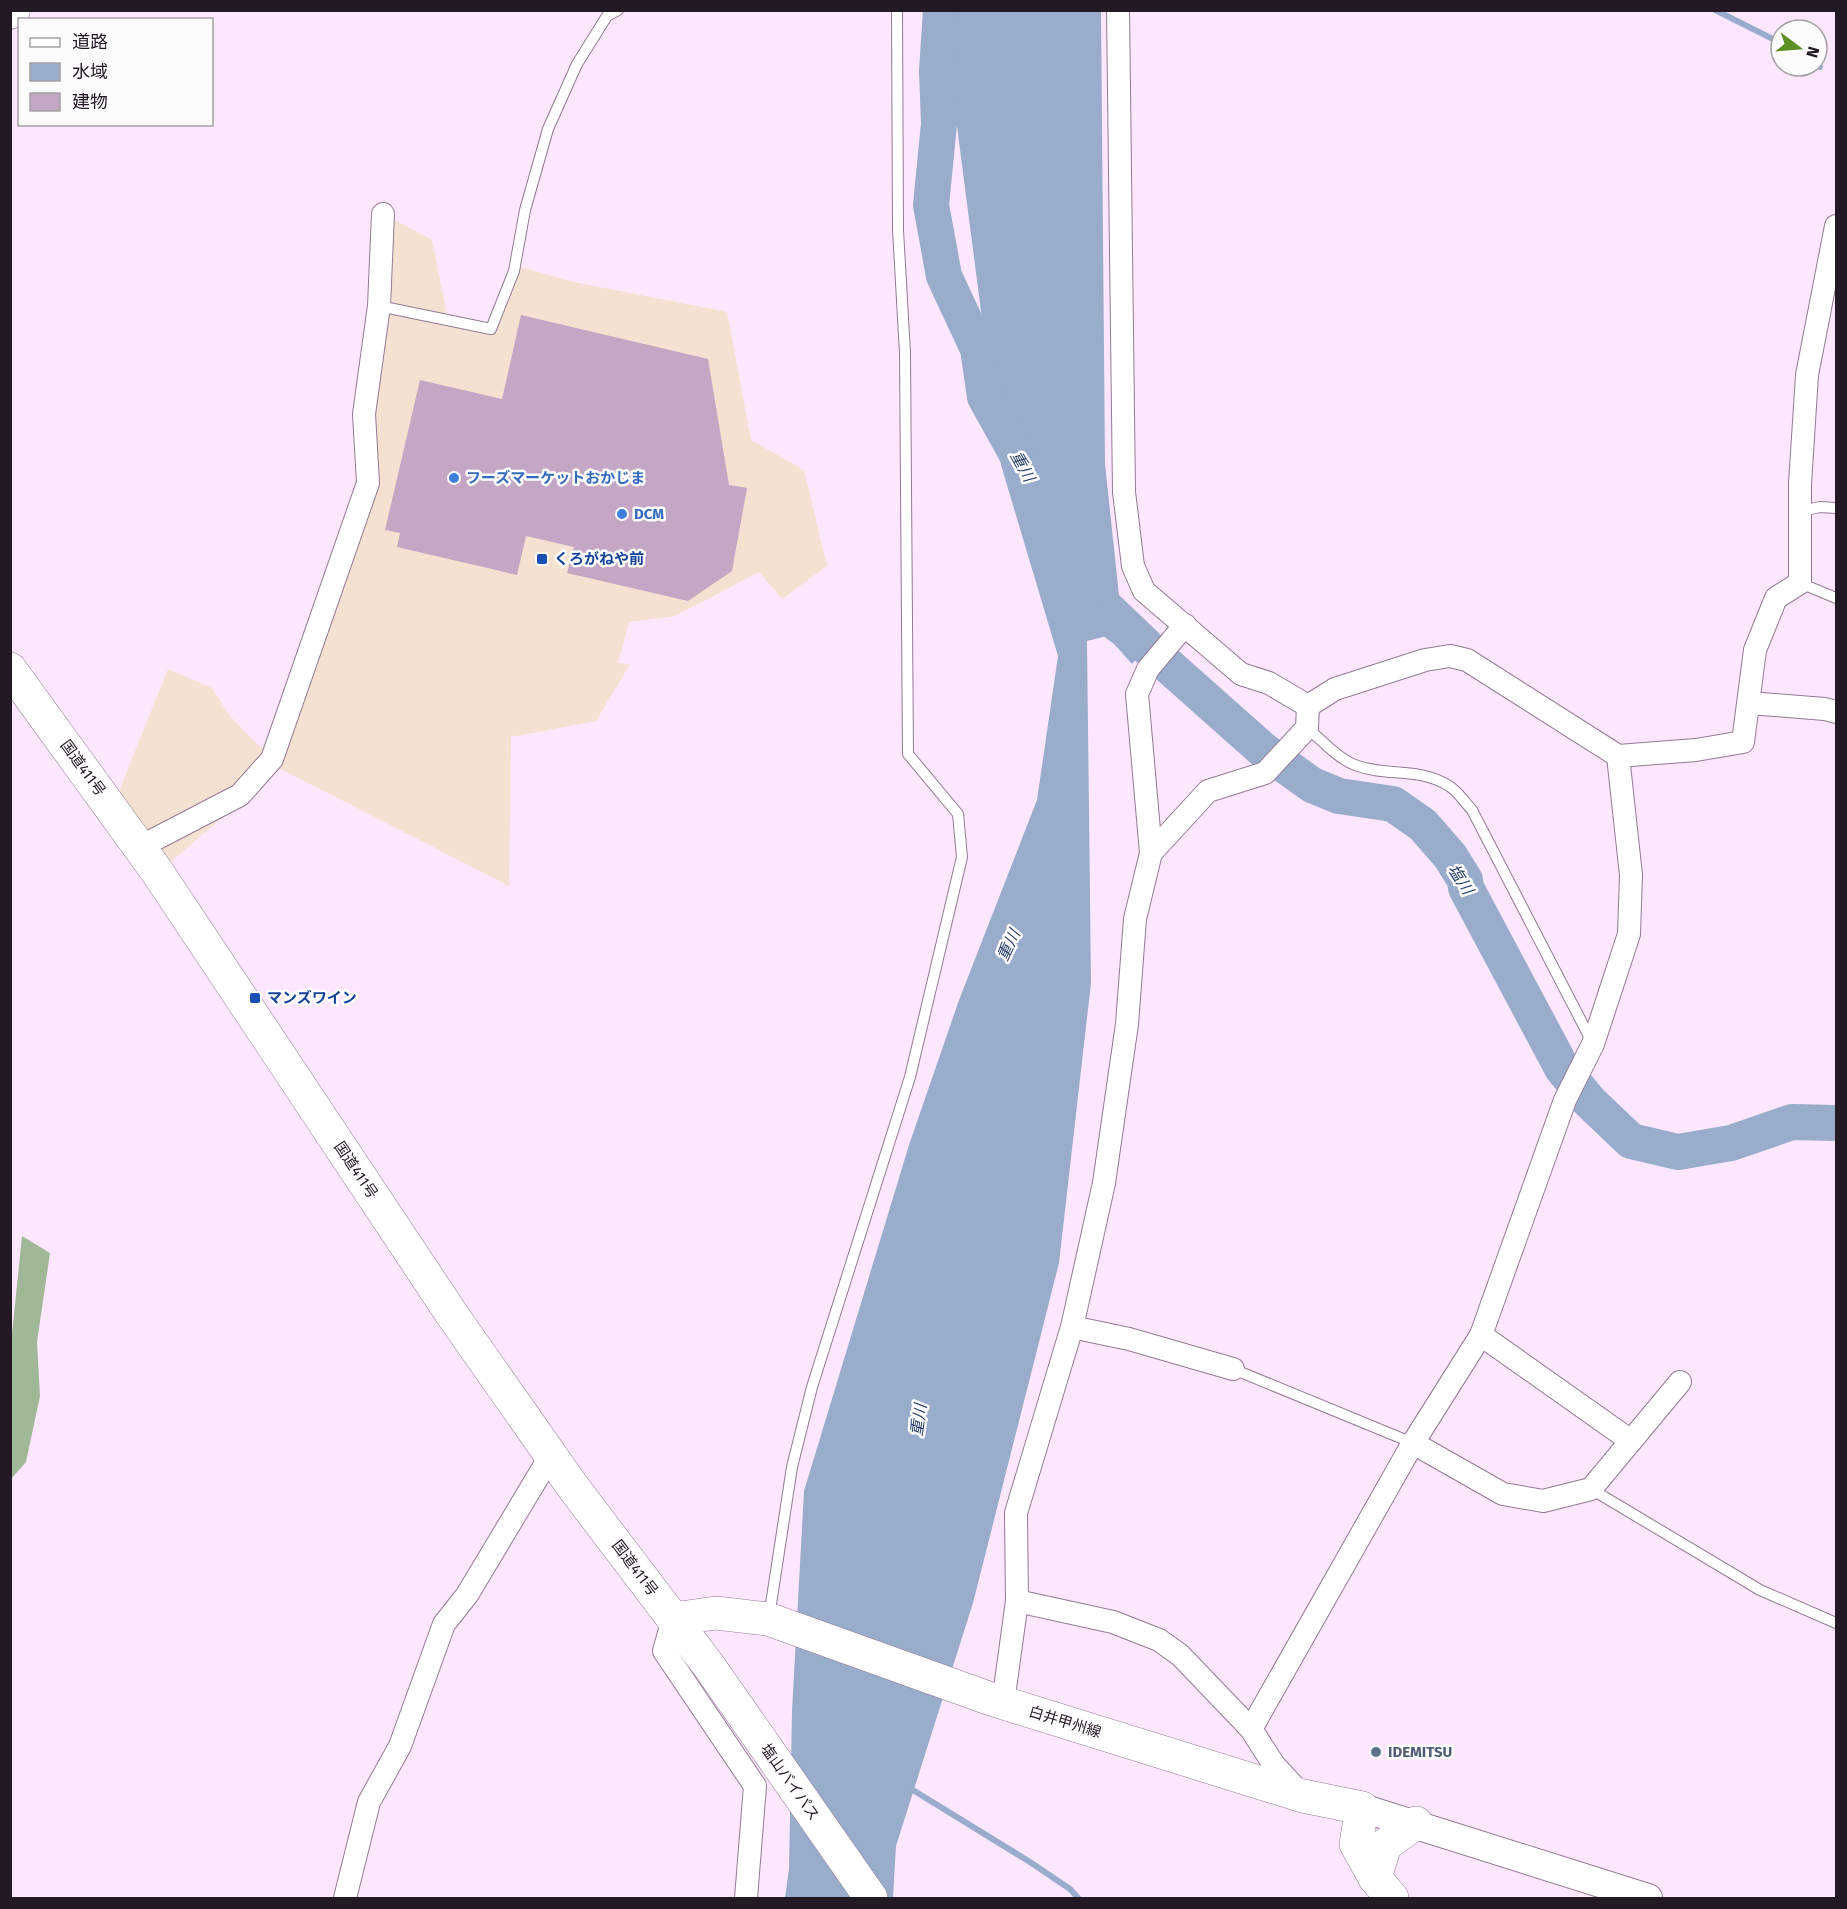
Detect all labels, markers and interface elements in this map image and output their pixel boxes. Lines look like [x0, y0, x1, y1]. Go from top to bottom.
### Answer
legend [18, 18, 213, 126]
north arrow [1769, 18, 1829, 78]
text: 道路 [72, 31, 108, 53]
text: N [1802, 44, 1824, 60]
text: 水域 [72, 61, 108, 83]
text: 建物 [72, 91, 108, 113]
water label: 重川 [1006, 448, 1040, 487]
place label: フーズマーケットおかじま [466, 469, 645, 487]
marker: フーズマーケットおかじま [447, 471, 461, 485]
place label: DCM [634, 505, 664, 523]
marker: DCM [615, 507, 629, 521]
place label: くろがねや前 [554, 550, 644, 568]
marker: くろがねや前 [535, 552, 549, 566]
street label: 国道411号 [57, 736, 109, 800]
water label: 塩川 [1444, 861, 1478, 900]
water label: 重川 [993, 925, 1025, 964]
place label: マンズワイン [267, 989, 357, 1007]
marker: マンズワイン [248, 991, 262, 1005]
street label: 国道411号 [330, 1138, 382, 1202]
water label: 重川 [907, 1401, 930, 1437]
street label: 国道411号 [608, 1537, 662, 1599]
street label: 白井甲州線 [1026, 1702, 1104, 1742]
street label: 塩山バイパス [757, 1740, 823, 1824]
place label: IDEMITSU [1388, 1743, 1452, 1761]
marker: IDEMITSU [1369, 1745, 1383, 1759]

